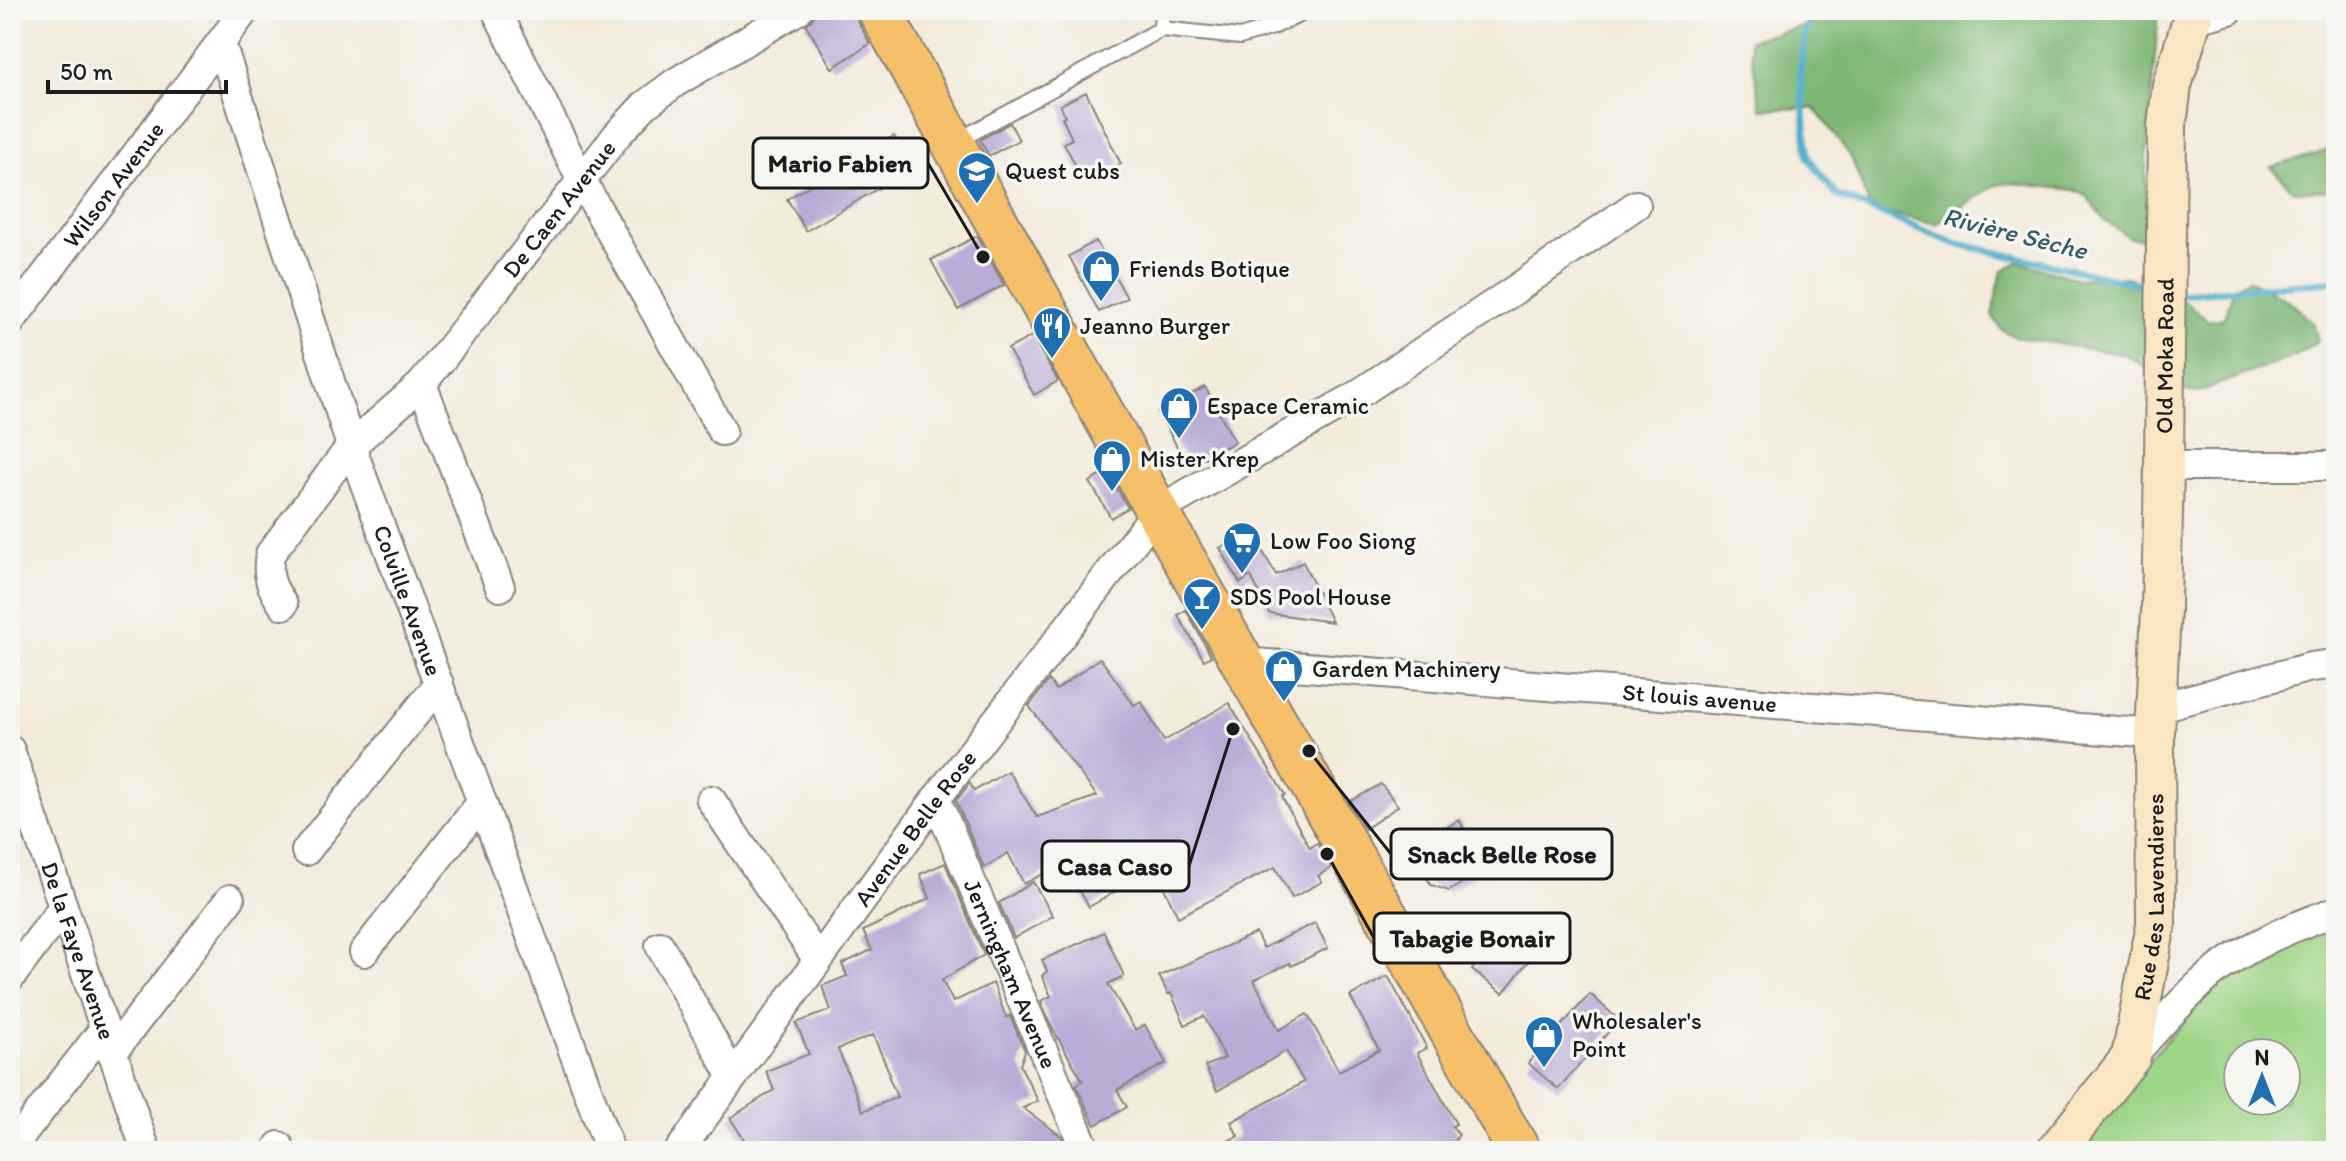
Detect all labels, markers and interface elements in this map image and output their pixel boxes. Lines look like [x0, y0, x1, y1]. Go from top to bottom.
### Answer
scale bar [48, 44, 226, 94]
text: 50 m [60, 57, 113, 86]
street label: Wilson Avenue [56, 115, 170, 253]
street label: De Caen Avenue [496, 134, 622, 283]
callout: Mario Fabien [753, 138, 928, 188]
text: Mario Fabien [768, 147, 912, 179]
school or university icon: Quest cubs [956, 150, 998, 205]
place label: Quest cubs [1005, 156, 1120, 185]
water label: Rivière Sèche [1940, 200, 2092, 267]
shop icon: Friends Botique [1080, 248, 1122, 303]
place label: Friends Botique [1129, 254, 1290, 283]
street label: Old Moka Road [2149, 278, 2180, 434]
restaurant icon: Jeanno Burger [1031, 305, 1073, 360]
place label: Jeanno Burger [1080, 311, 1230, 340]
shop icon: Espace Ceramic [1158, 385, 1200, 440]
place label: Espace Ceramic [1207, 391, 1369, 420]
shop icon: Mister Krep [1091, 438, 1133, 493]
place label: Mister Krep [1140, 444, 1259, 473]
supermarket icon: Low Foo Siong [1221, 520, 1263, 575]
street label: Colville Avenue [367, 521, 449, 680]
place label: Low Foo Siong [1270, 526, 1417, 555]
bar icon: SDS Pool House [1181, 576, 1223, 631]
place label: SDS Pool House [1230, 582, 1391, 611]
shop icon: Garden Machinery [1263, 648, 1305, 703]
place label: Garden Machinery [1312, 654, 1501, 683]
street label: St louis avenue [1621, 677, 1778, 718]
street label: Avenue Belle Rose [848, 744, 982, 912]
street label: Rue des Lavendieres [2127, 793, 2170, 1003]
callout: Snack Belle Rose [1391, 829, 1612, 879]
text: Snack Belle Rose [1407, 838, 1597, 870]
callout: Casa Caso [1042, 841, 1189, 891]
text: Casa Caso [1057, 850, 1173, 882]
street label: De la Faye Avenue [35, 858, 122, 1043]
street label: Jerningham Avenue [958, 874, 1064, 1073]
callout: Tabagie Bonair [1374, 913, 1570, 963]
text: Tabagie Bonair [1388, 922, 1555, 954]
place label: Wholesaler's Point [1572, 1006, 1702, 1063]
shop icon: Wholesaler's Point [1523, 1014, 1565, 1069]
north arrow [2222, 1037, 2302, 1117]
text: N [2255, 1044, 2269, 1071]

